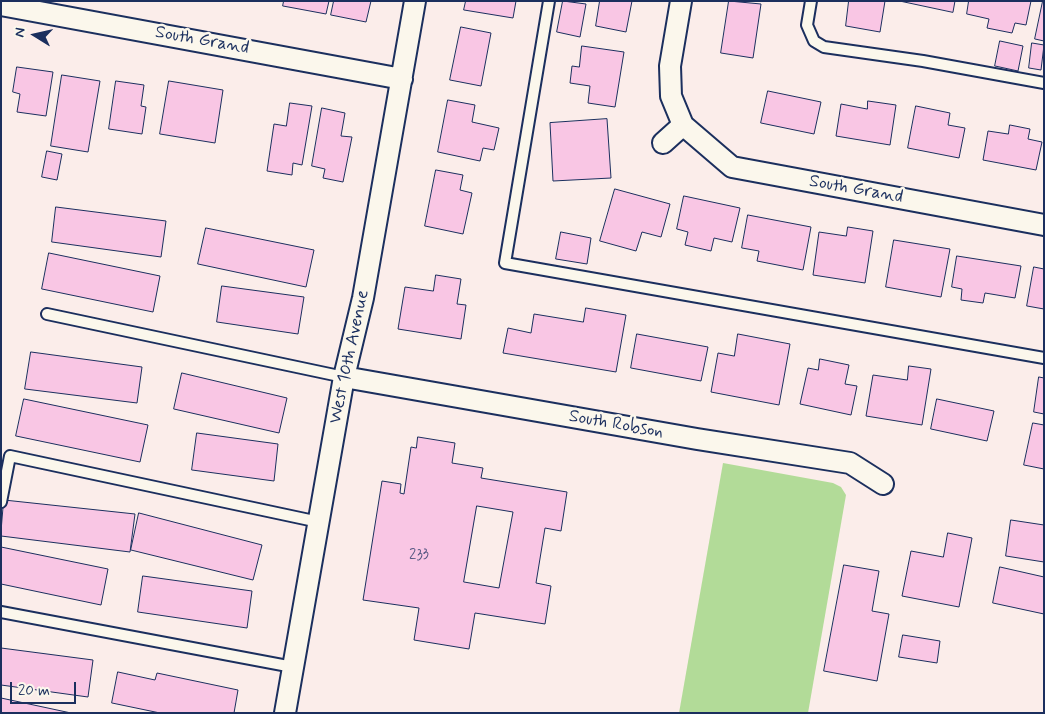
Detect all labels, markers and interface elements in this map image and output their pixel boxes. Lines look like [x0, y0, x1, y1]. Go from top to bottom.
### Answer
north arrow [10, 10, 60, 60]
street label: South Grand [153, 22, 251, 60]
text: N [11, 26, 30, 39]
street label: South Grand [807, 171, 905, 209]
street label: West 10th Avenue [325, 288, 375, 426]
street label: South Robson [567, 406, 665, 444]
house number: 233 [409, 547, 429, 565]
scale bar [12, 672, 79, 704]
text: 20 m [18, 681, 50, 701]

